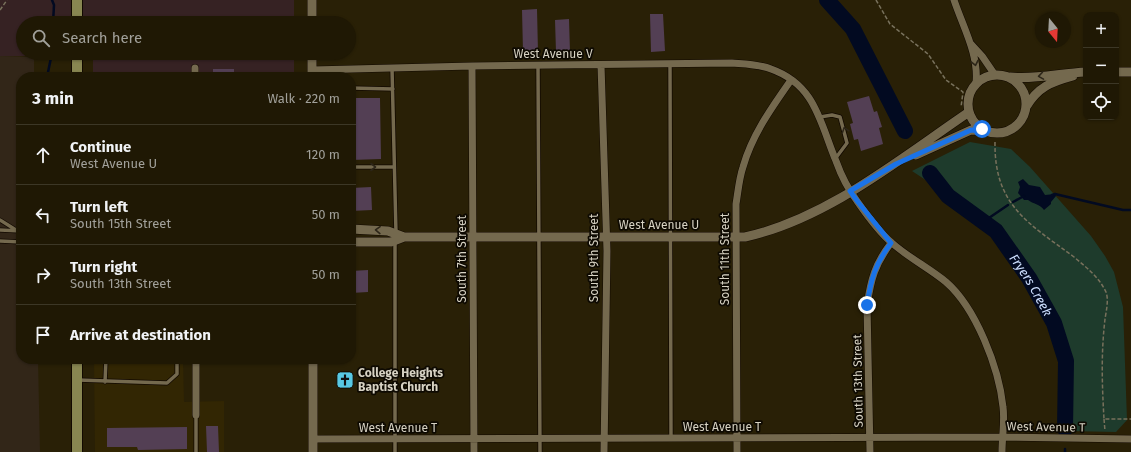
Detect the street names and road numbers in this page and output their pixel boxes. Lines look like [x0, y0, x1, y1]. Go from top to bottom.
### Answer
street label: West Avenue V [513, 47, 593, 61]
street label: South 11th Street [718, 212, 732, 305]
street label: South 9th Street [587, 213, 601, 302]
street label: South 7th Street [455, 215, 469, 303]
street label: West Avenue U [619, 218, 699, 232]
street label: South 13th Street [850, 334, 866, 428]
street label: West Avenue T [1007, 419, 1086, 435]
street label: West Avenue T [683, 420, 762, 434]
street label: West Avenue T [359, 421, 438, 435]

